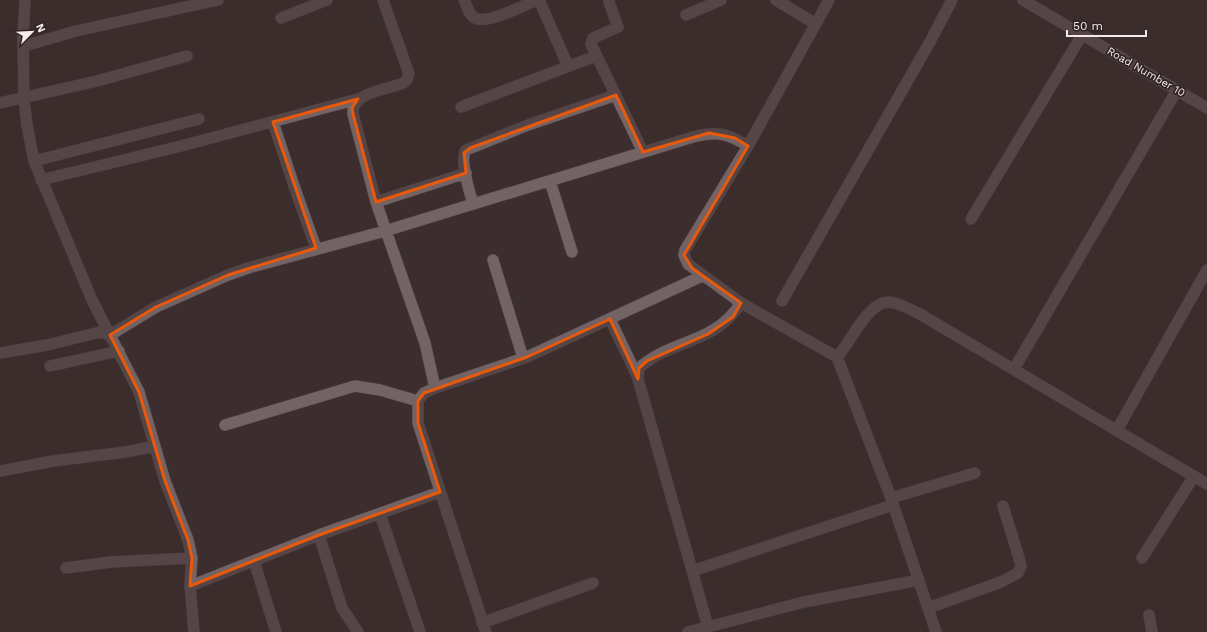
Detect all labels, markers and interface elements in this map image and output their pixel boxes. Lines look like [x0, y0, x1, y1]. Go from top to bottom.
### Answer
north arrow [12, 12, 52, 52]
scale bar [1067, 12, 1146, 38]
text: 50 m [1073, 19, 1103, 33]
text: N [33, 22, 48, 35]
street label: Road Number 10 [1105, 44, 1187, 100]

